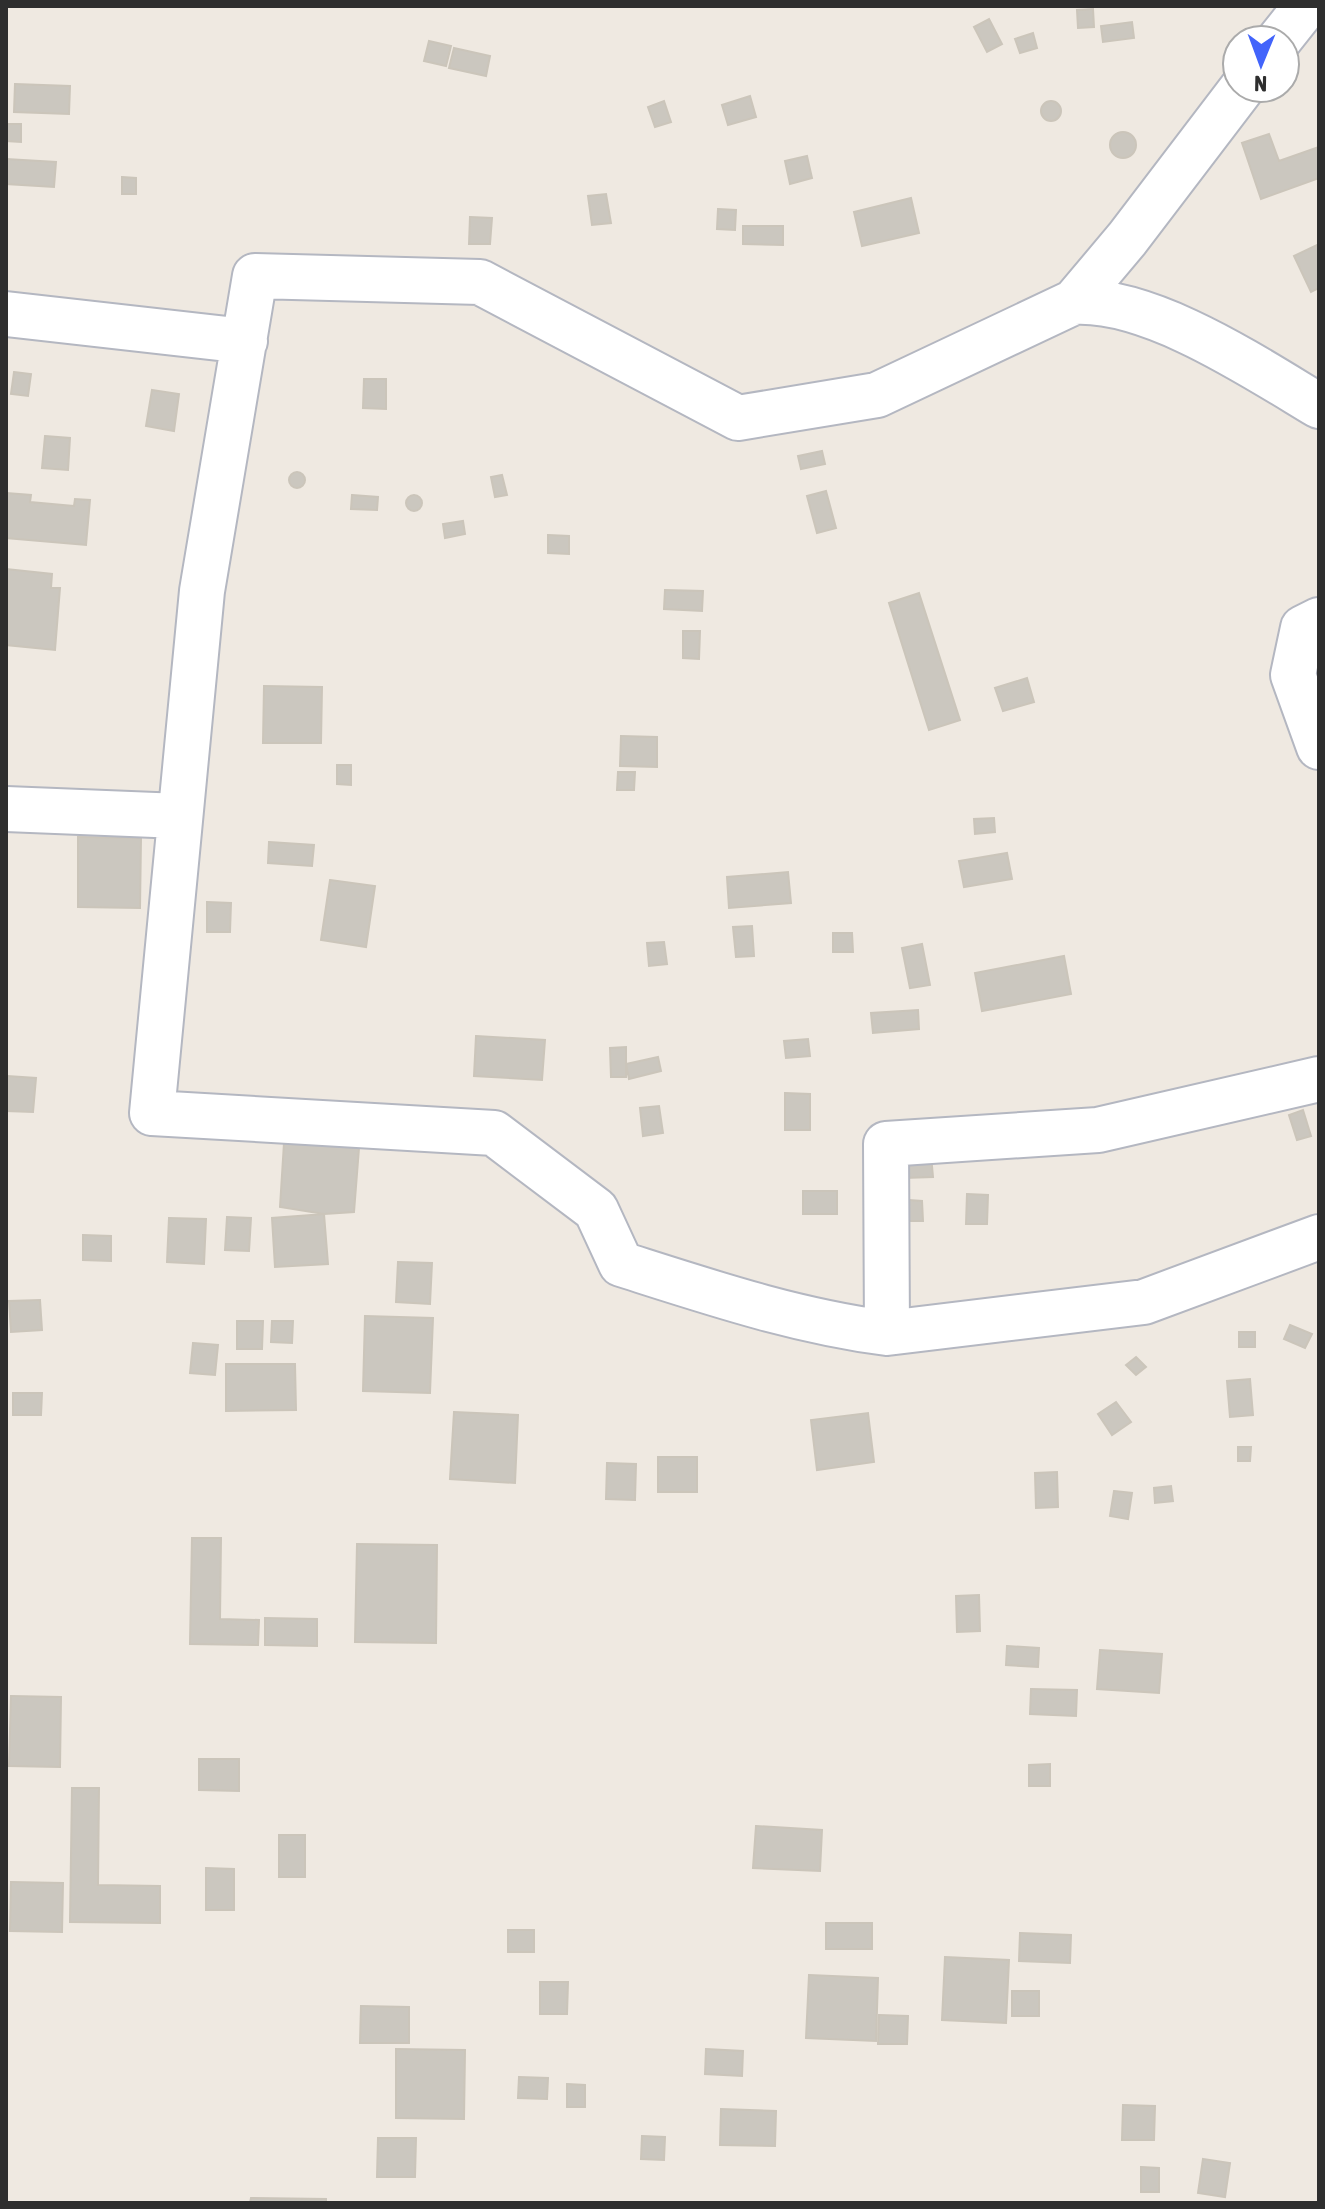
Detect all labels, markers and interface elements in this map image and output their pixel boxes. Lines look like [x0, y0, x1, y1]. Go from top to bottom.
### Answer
north arrow [1221, 24, 1301, 104]
text: N [1254, 71, 1267, 97]

